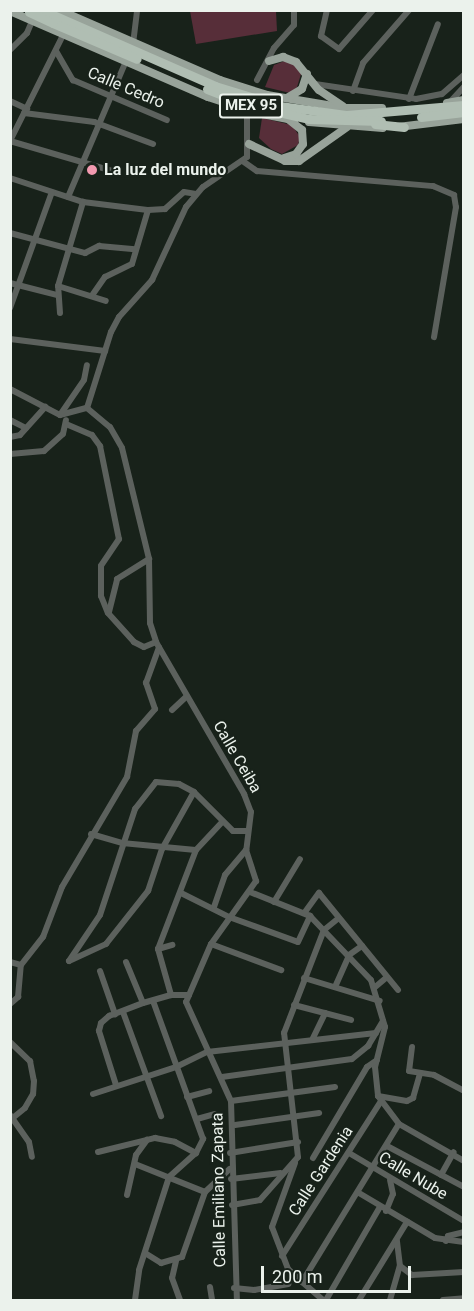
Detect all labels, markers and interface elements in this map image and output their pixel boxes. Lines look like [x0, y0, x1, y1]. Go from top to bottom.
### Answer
street label: Calle Cedro [85, 63, 167, 113]
road number: MEX 95 [218, 94, 284, 118]
place label: La luz del mundo [104, 160, 226, 180]
marker: La luz del mundo [85, 163, 99, 177]
street label: Calle Ceiba [209, 718, 265, 796]
street label: Calle Emiliano Zapata [208, 1112, 230, 1268]
street label: Calle Gardenia [285, 1123, 357, 1219]
street label: Calle Nube [375, 1148, 451, 1204]
scale bar [264, 1254, 414, 1292]
text: 200 m [272, 1266, 323, 1287]

